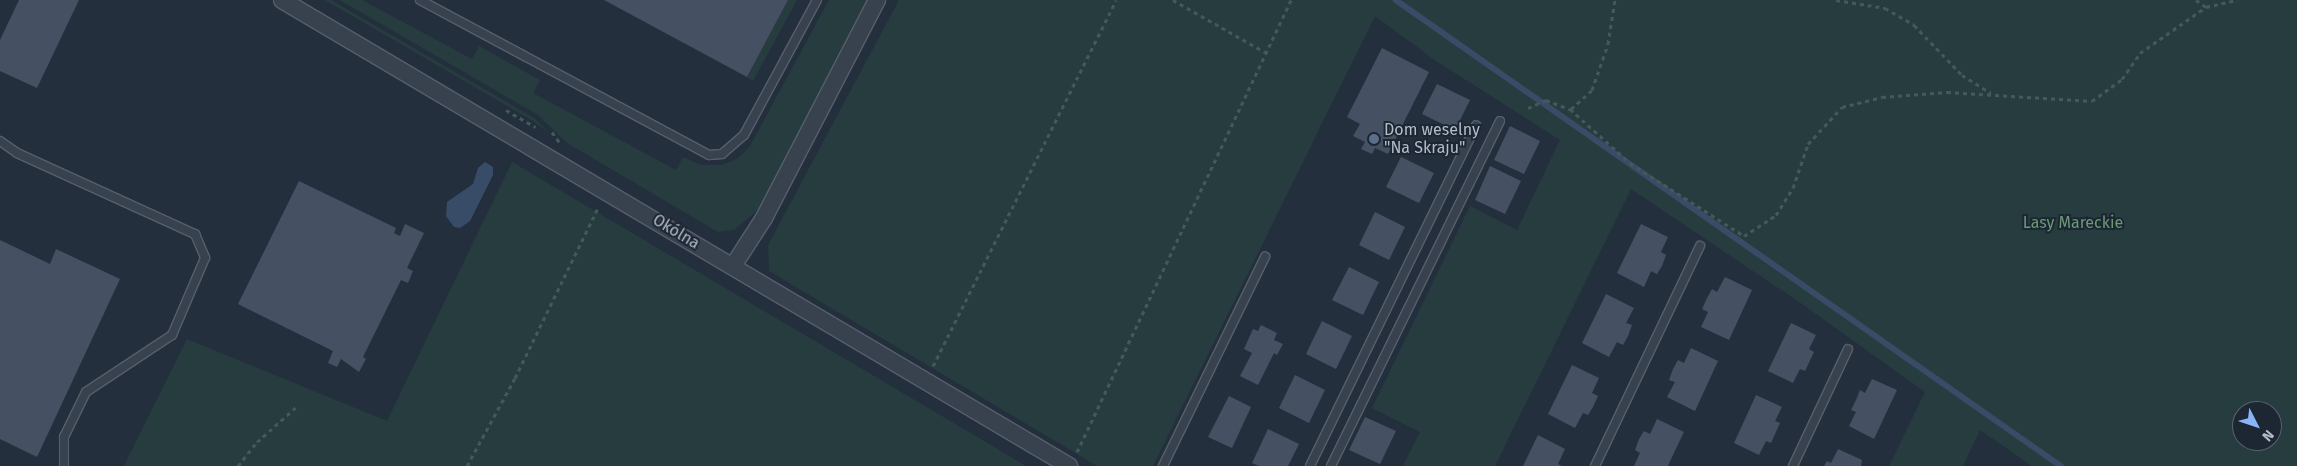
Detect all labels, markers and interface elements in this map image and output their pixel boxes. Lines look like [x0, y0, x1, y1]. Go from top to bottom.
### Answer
place label: Dom weselny "Na Skraju" [1384, 120, 1480, 158]
marker: Dom weselny "Na Skraju" [1368, 133, 1380, 145]
street label: Okólna [649, 211, 703, 253]
park label: Lasy Mareckie [2023, 213, 2123, 233]
north arrow [2232, 401, 2282, 451]
text: N [2258, 426, 2277, 445]

